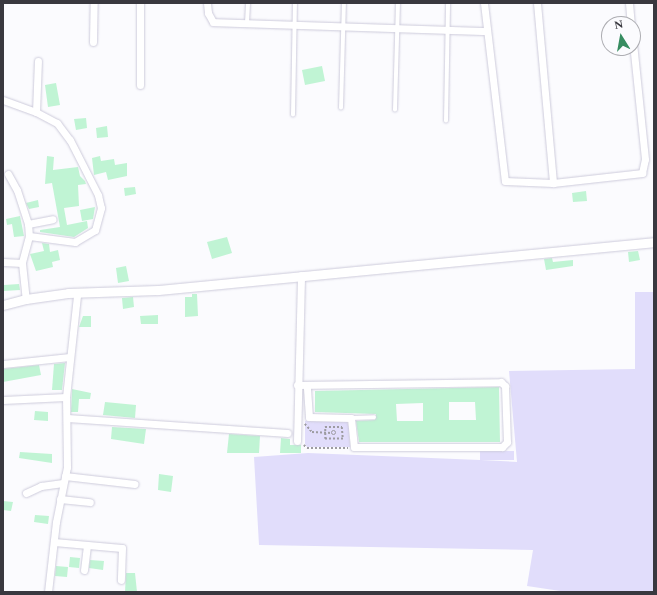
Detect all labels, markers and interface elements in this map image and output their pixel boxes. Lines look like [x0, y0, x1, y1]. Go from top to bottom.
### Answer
north arrow [601, 16, 641, 56]
text: N [613, 16, 625, 34]

